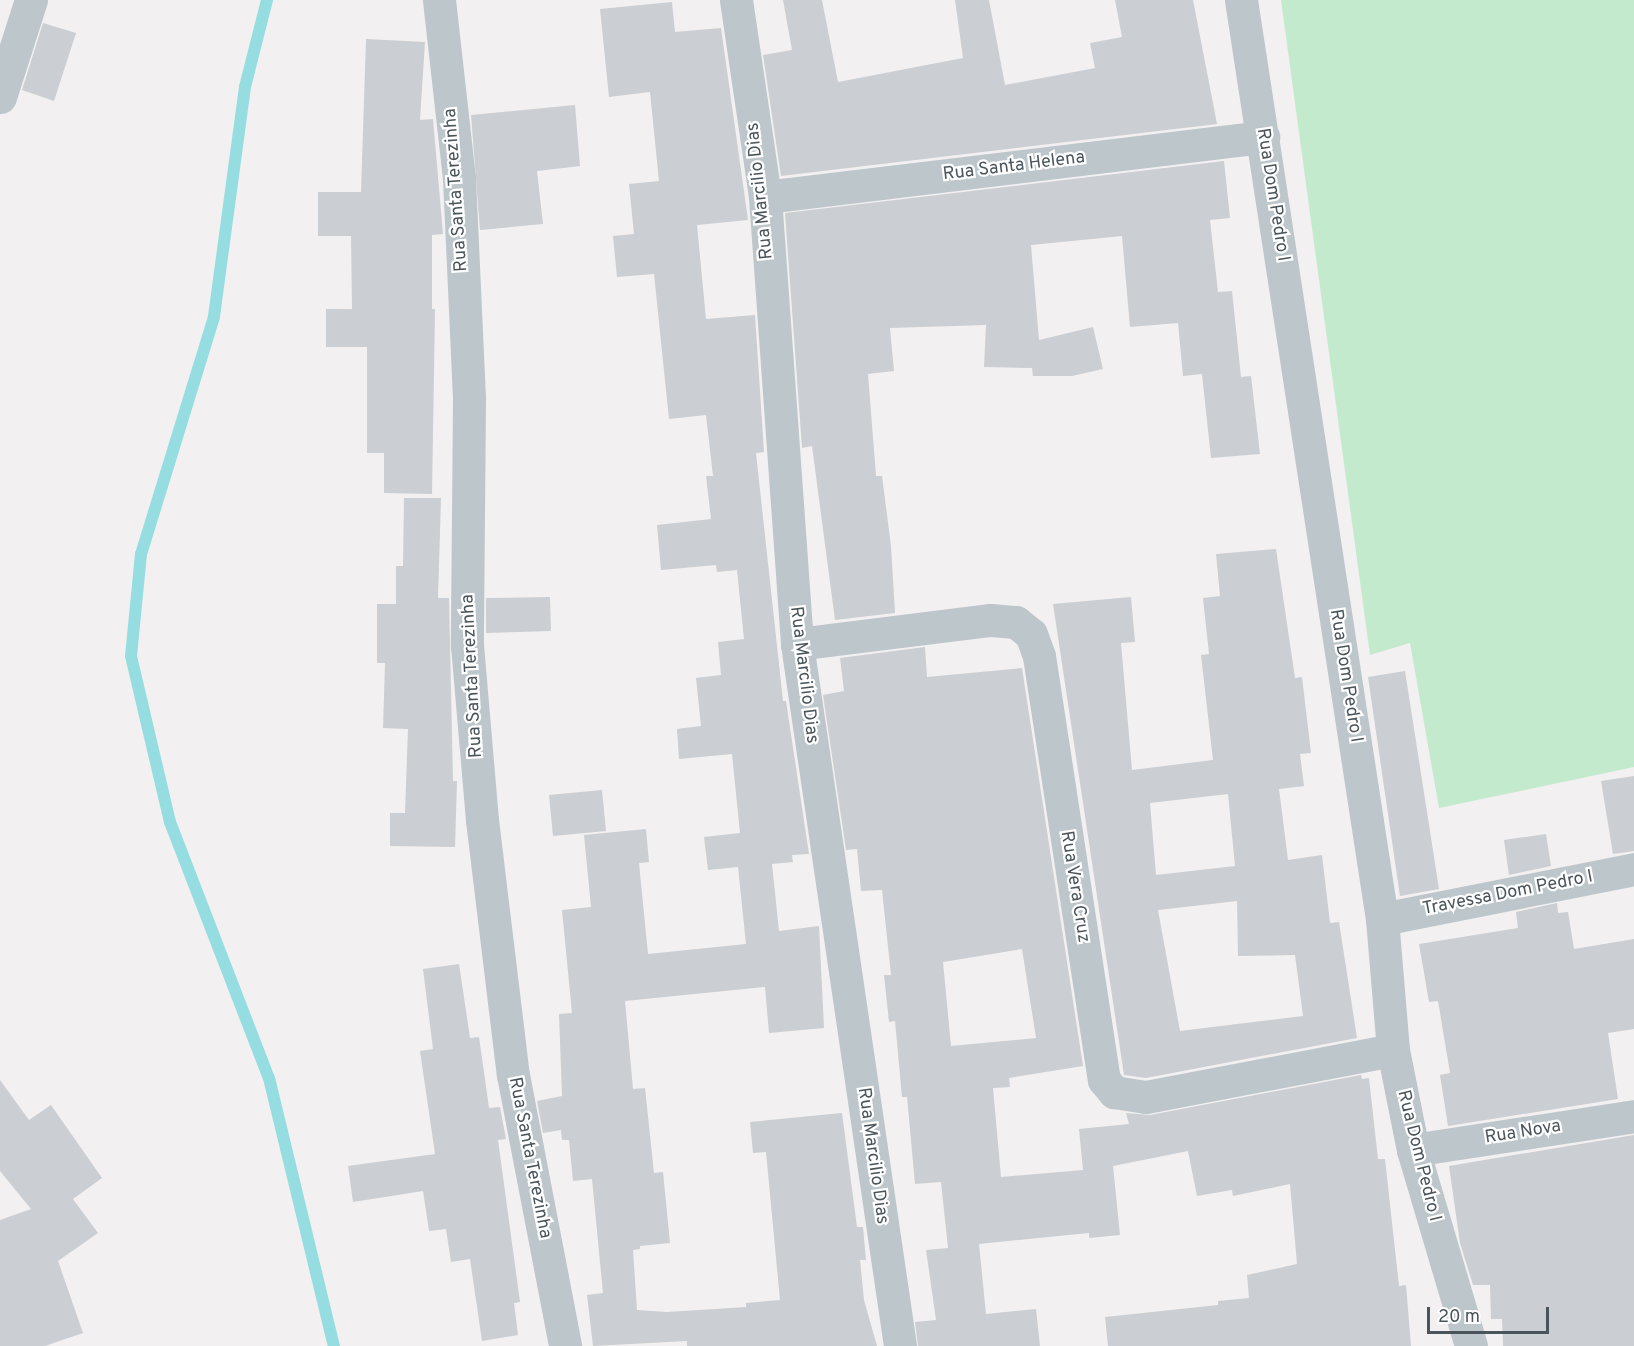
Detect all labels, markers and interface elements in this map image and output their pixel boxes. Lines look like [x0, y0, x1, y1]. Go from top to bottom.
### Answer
street label: Rua Santa Terezinha [440, 107, 474, 273]
street label: Rua Marcilio Dias [743, 121, 779, 261]
street label: Rua Dom Pedro I [1251, 127, 1293, 263]
street label: Rua Santa Helena [942, 148, 1086, 186]
street label: Rua Santa Terezinha [458, 593, 488, 759]
street label: Rua Marcilio Dias [784, 605, 822, 745]
street label: Rua Dom Pedro I [1324, 608, 1366, 744]
street label: Rua Vera Cruz [1054, 829, 1094, 945]
street label: Travessa Dom Pedro I [1421, 867, 1595, 921]
street label: Rua Santa Terezinha [503, 1075, 555, 1241]
street label: Rua Marcilio Dias [852, 1086, 892, 1226]
street label: Rua Dom Pedro I [1391, 1088, 1445, 1224]
street label: Rua Nova [1483, 1116, 1563, 1150]
scale bar [1430, 1295, 1552, 1333]
text: 20 m [1438, 1306, 1480, 1329]

